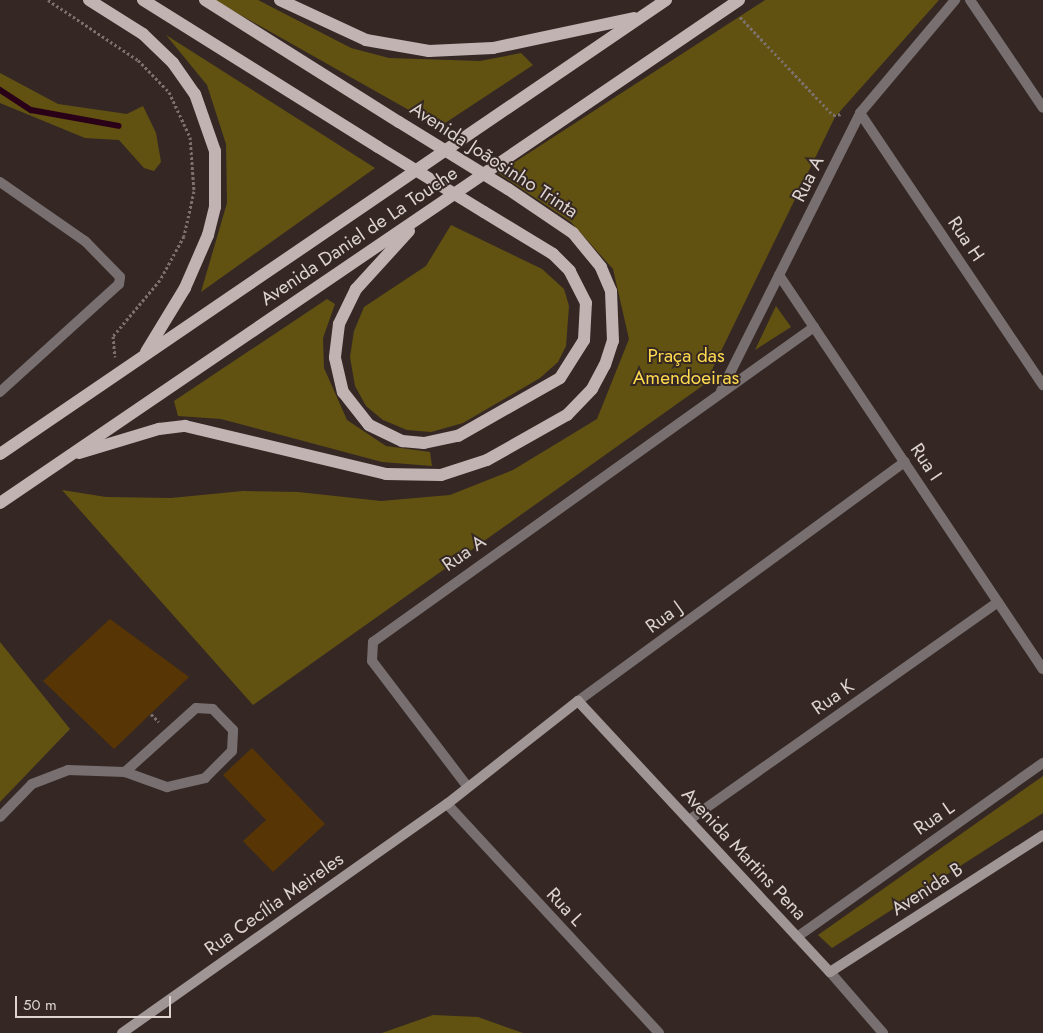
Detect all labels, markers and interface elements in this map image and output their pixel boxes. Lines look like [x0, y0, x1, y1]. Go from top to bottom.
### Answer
street label: Avenida Joãosinho Trinta [406, 97, 582, 223]
street label: Rua A [787, 152, 829, 206]
street label: Avenida Daniel de La Touche [256, 161, 462, 311]
street label: Rua H [943, 212, 989, 266]
park label: Praça das Amendoeiras [633, 345, 739, 389]
street label: Rua I [905, 439, 947, 485]
street label: Rua A [438, 530, 490, 576]
street label: Rua J [641, 596, 687, 638]
street label: Rua K [808, 674, 858, 720]
street label: Avenida Martins Pena [677, 783, 811, 925]
street label: Rua L [909, 796, 959, 840]
street label: Rua Cecília Meireles [200, 848, 348, 960]
street label: Avenida B [887, 857, 967, 921]
street label: Rua L [542, 883, 588, 931]
scale bar [18, 986, 174, 1018]
text: 50 m [23, 994, 57, 1016]

